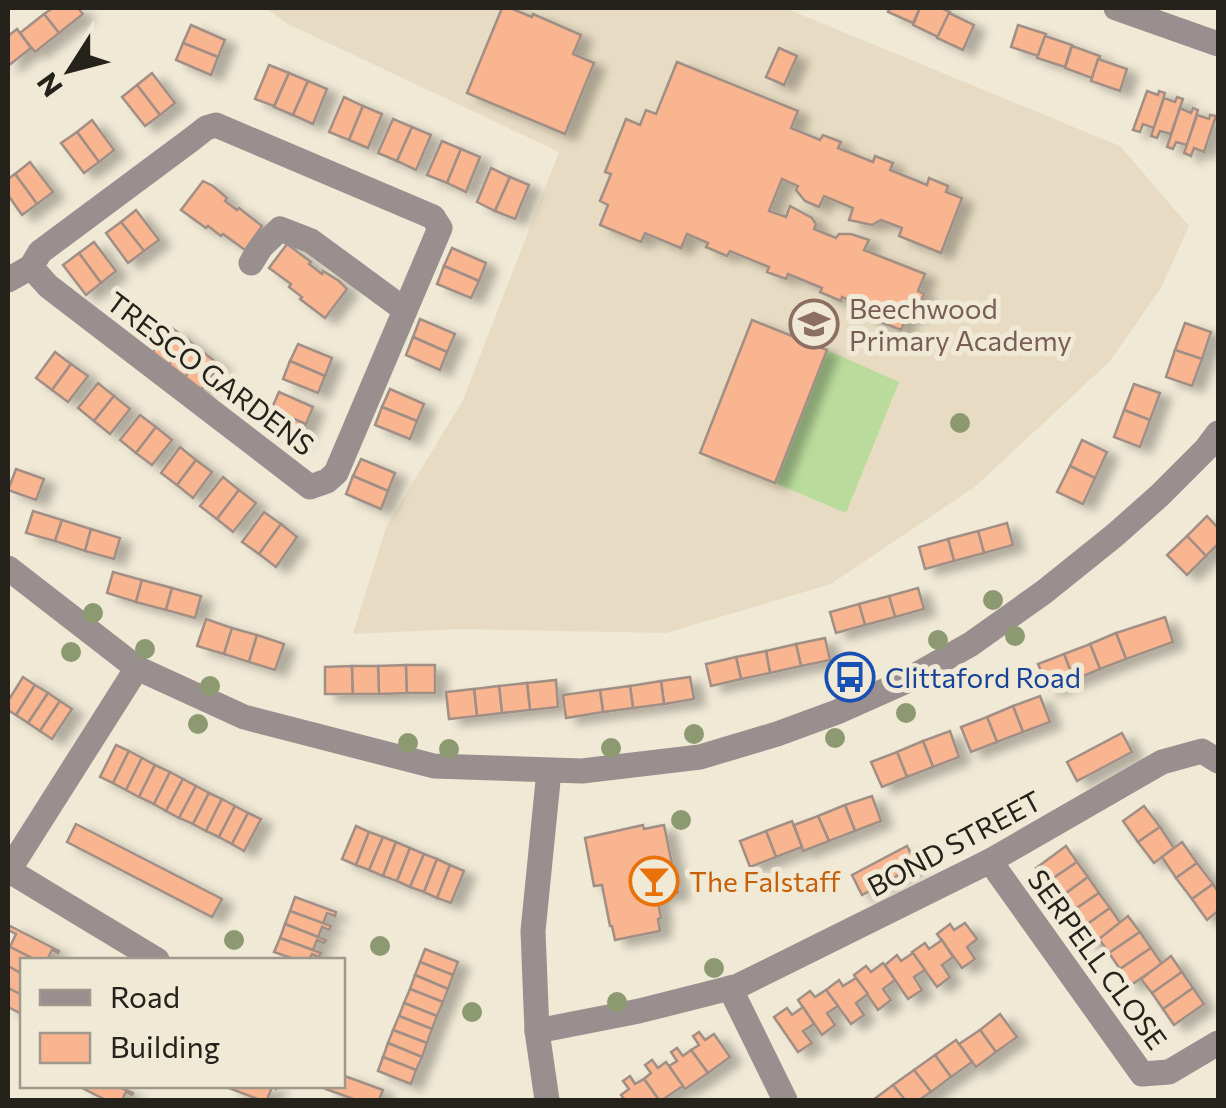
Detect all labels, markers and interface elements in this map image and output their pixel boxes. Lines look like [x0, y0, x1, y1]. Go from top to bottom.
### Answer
north arrow [20, 20, 120, 120]
text: N [29, 67, 69, 104]
street label: TRESCO GARDENS [101, 284, 321, 462]
place label: Beechwood Primary Academy [849, 291, 1072, 357]
school or university icon: Beechwood Primary Academy [788, 298, 840, 350]
bus stop icon: Clittaford Road [824, 651, 876, 703]
place label: Clittaford Road [885, 660, 1081, 694]
street label: BOND STREET [861, 783, 1047, 903]
bar icon: The Falstaff [628, 855, 680, 907]
street label: SERPELL CLOSE [1021, 862, 1175, 1056]
place label: The Falstaff [689, 864, 841, 898]
legend [20, 958, 345, 1088]
text: Road [110, 977, 180, 1014]
text: Building [110, 1027, 220, 1064]

